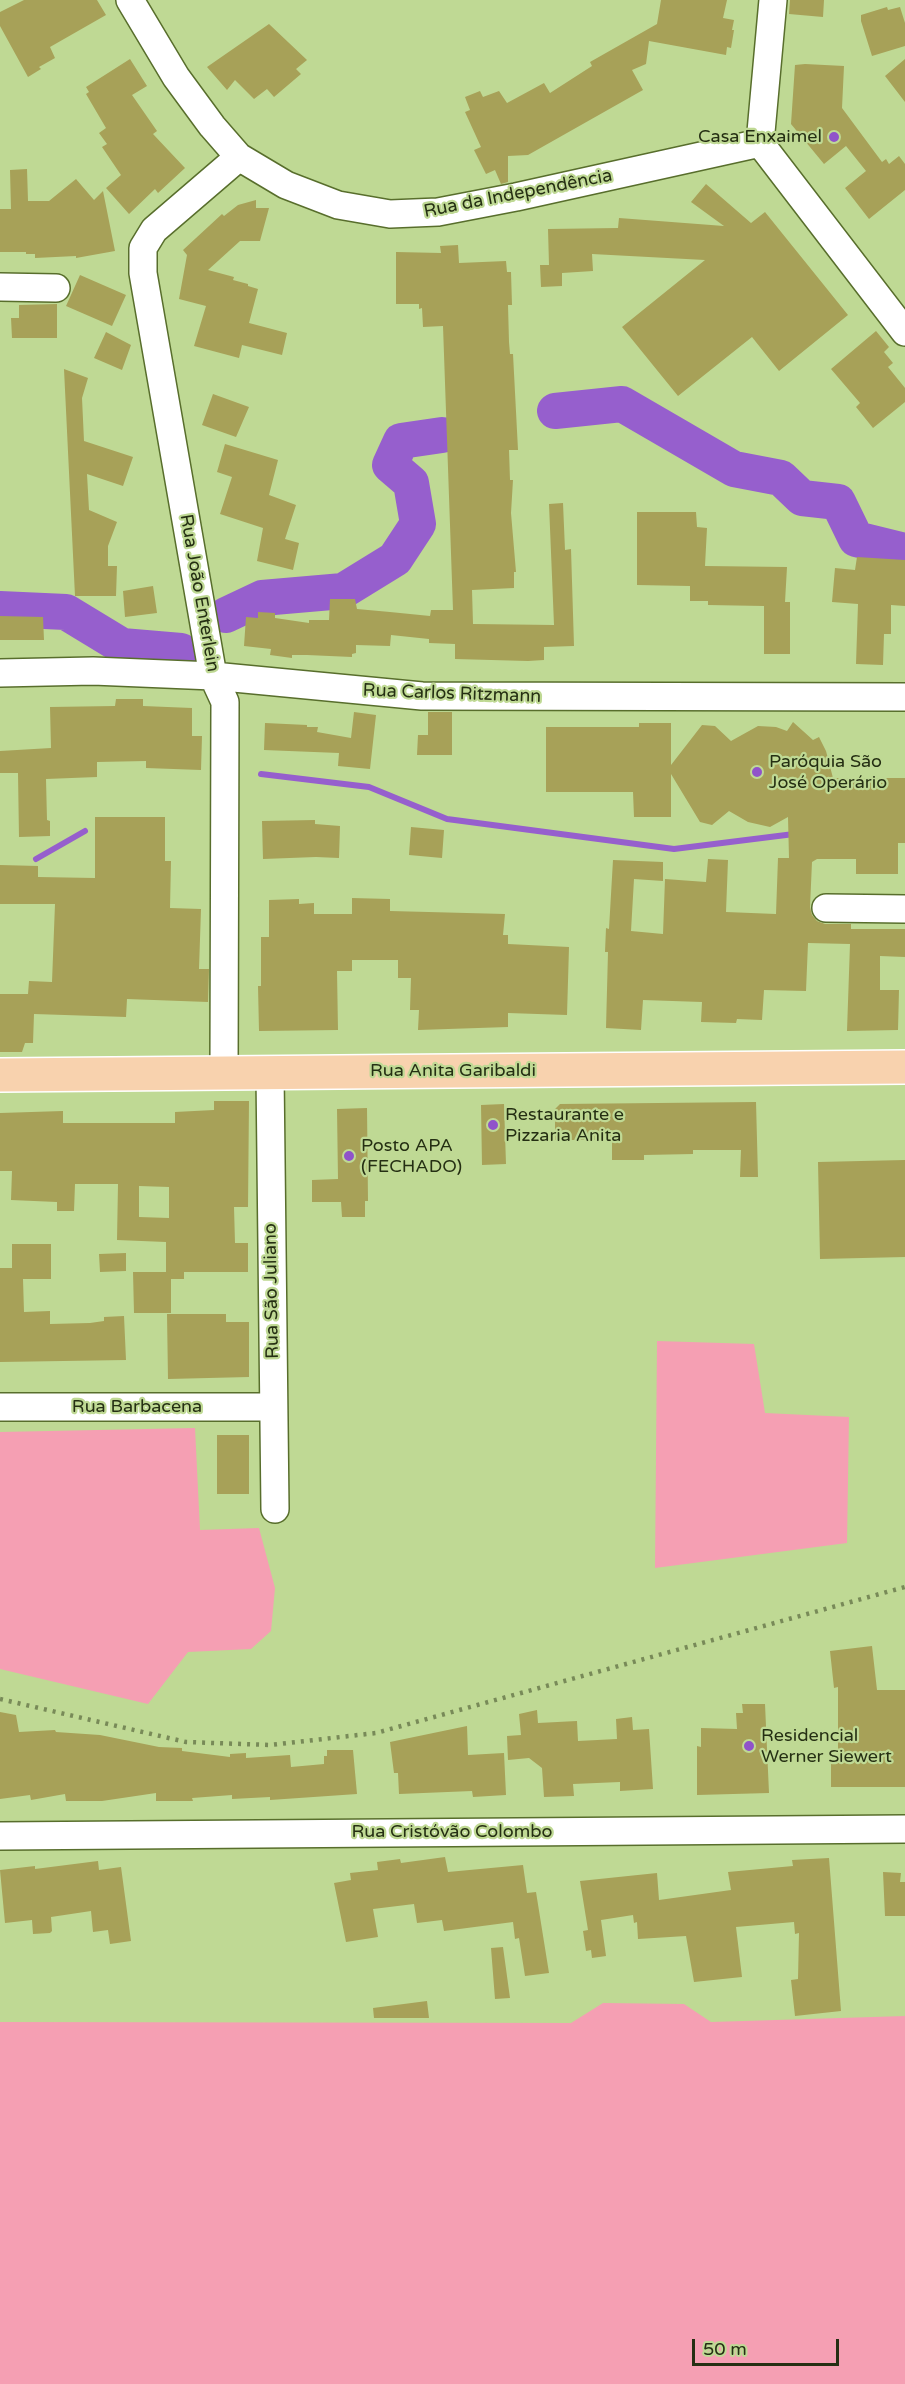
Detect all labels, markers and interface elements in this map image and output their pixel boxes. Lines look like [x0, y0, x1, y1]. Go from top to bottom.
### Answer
place label: Casa Enxaimel [698, 126, 822, 148]
marker: Casa Enxaimel [827, 130, 841, 144]
street label: Rua da Independência [422, 165, 614, 223]
street label: Rua João Enterlein [174, 512, 224, 674]
street label: Rua Carlos Ritzmann [362, 680, 542, 708]
place label: Paróquia São José Operário [769, 751, 887, 794]
marker: Paróquia São José Operário [750, 765, 764, 779]
street label: Rua Anita Garibaldi [370, 1060, 536, 1082]
place label: Restaurante e Pizzaria Anita [505, 1104, 624, 1146]
marker: Restaurante e Pizzaria Anita [486, 1118, 500, 1132]
place label: Posto APA (FECHADO) [361, 1135, 462, 1178]
marker: Posto APA (FECHADO) [342, 1149, 356, 1163]
street label: Rua São Juliano [260, 1223, 284, 1359]
street label: Rua Barbacena [72, 1396, 202, 1418]
place label: Residencial Werner Siewert [761, 1725, 892, 1768]
marker: Residencial Werner Siewert [742, 1739, 756, 1753]
street label: Rua Cristóvão Colombo [351, 1821, 553, 1843]
scale bar [695, 2327, 842, 2365]
text: 50 m [703, 2338, 747, 2360]

